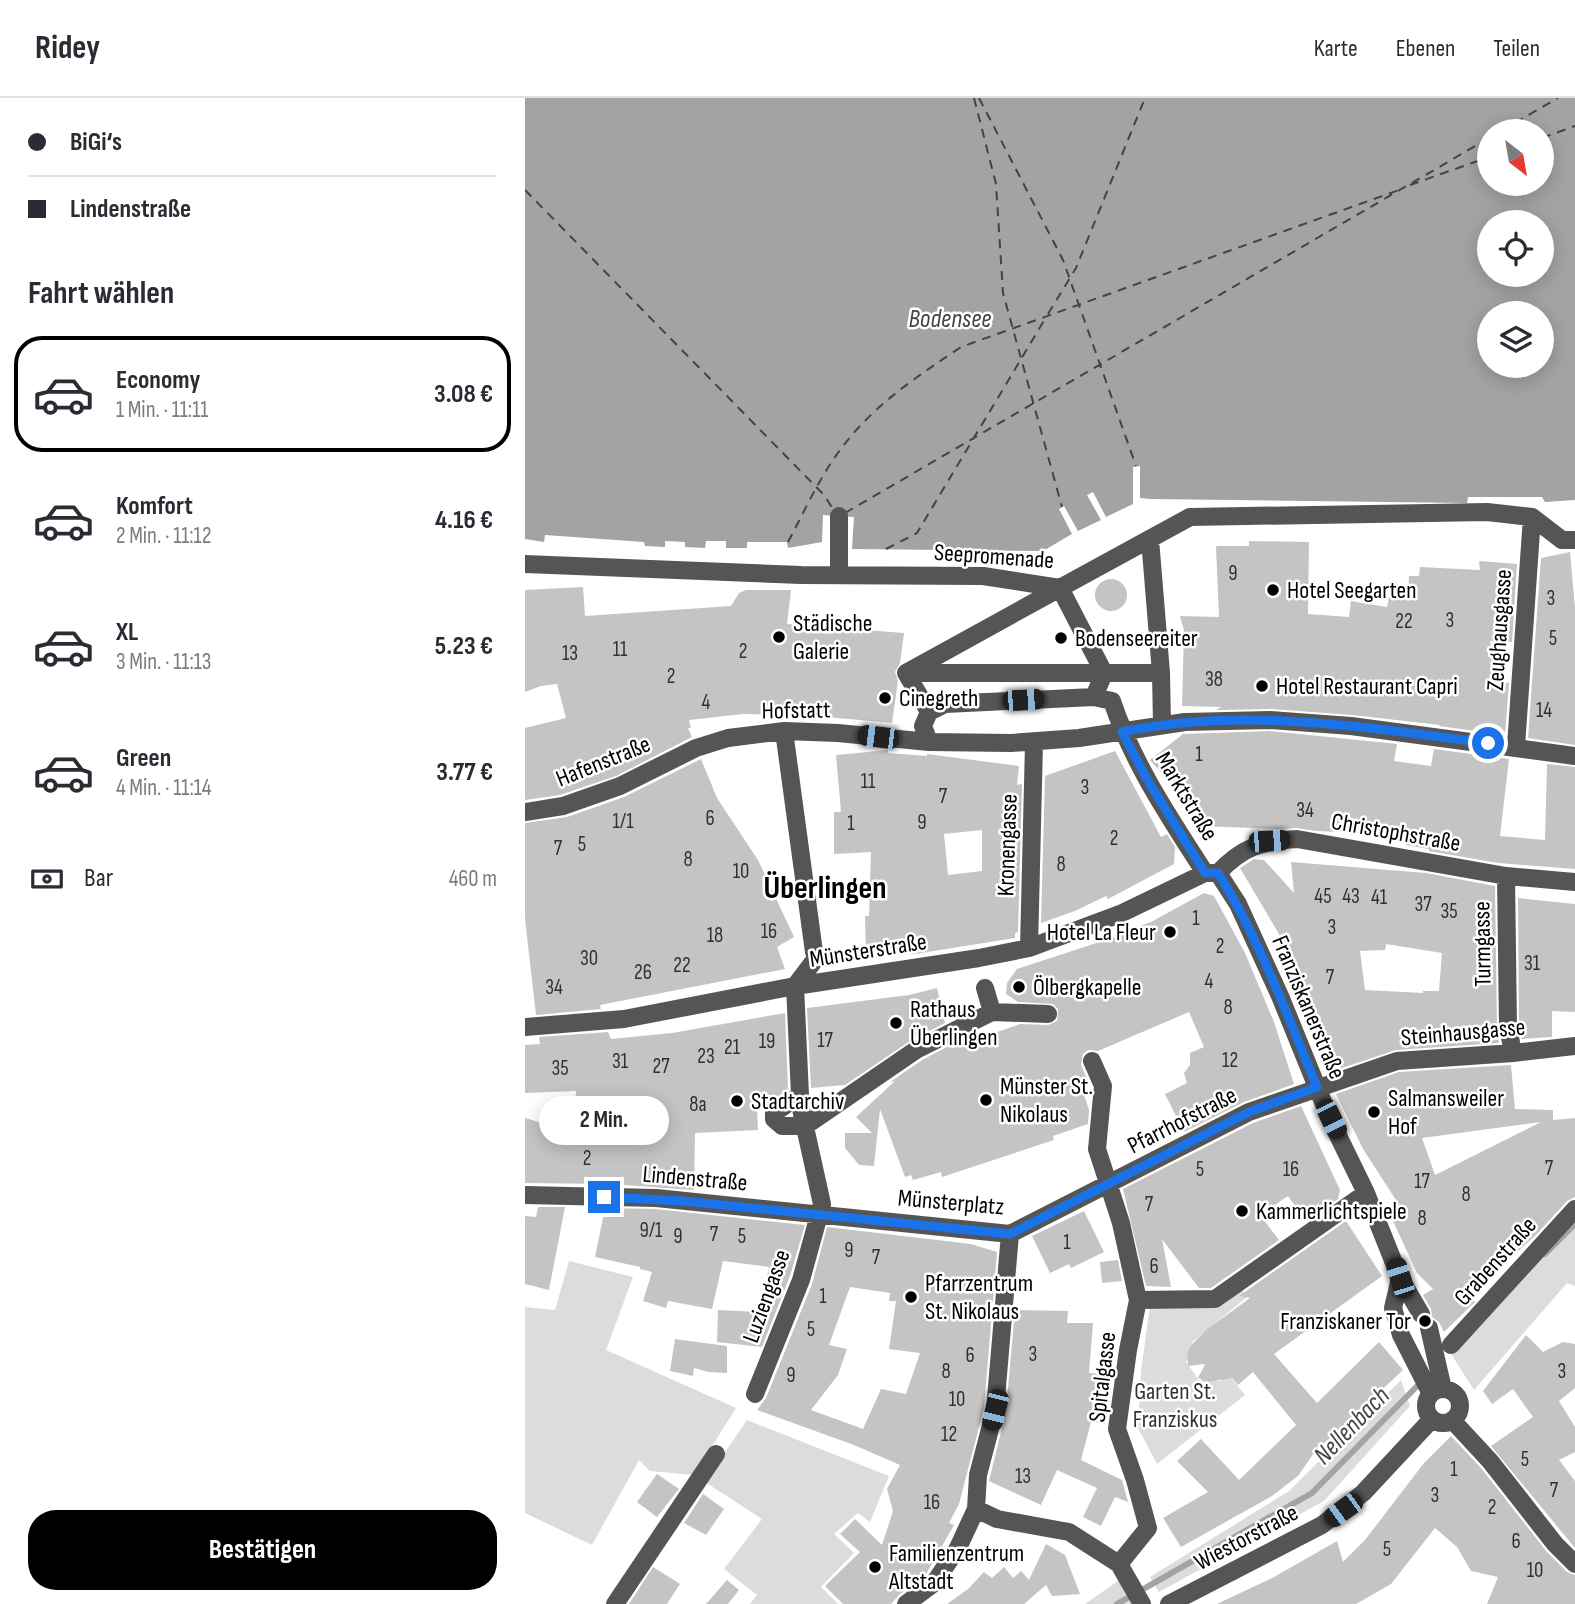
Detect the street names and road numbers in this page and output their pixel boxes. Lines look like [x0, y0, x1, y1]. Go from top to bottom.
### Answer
street label: Seepromenade [933, 538, 1055, 575]
street label: Zeughausgasse [1481, 568, 1518, 692]
street label: Hofstatt [761, 695, 831, 726]
street label: Hafenstraße [552, 729, 655, 793]
street label: Marktstraße [1149, 747, 1224, 846]
street label: Kronengasse [991, 793, 1024, 897]
street label: Christophstraße [1329, 807, 1463, 858]
street label: Turmgasse [1467, 901, 1498, 987]
street label: Münsterstraße [808, 927, 929, 974]
street label: Franziskanerstraße [1265, 931, 1352, 1083]
street label: Steinhausgasse [1400, 1013, 1527, 1052]
street label: Pfarrhofstraße [1123, 1081, 1242, 1160]
street label: Lindenstraße [641, 1159, 748, 1198]
street label: Münsterplatz [897, 1183, 1006, 1222]
street label: Grabenstraße [1448, 1211, 1543, 1312]
street label: Luziengasse [736, 1246, 797, 1347]
street label: Spitalgasse [1083, 1330, 1122, 1424]
street label: Wiestorstraße [1189, 1498, 1303, 1577]

